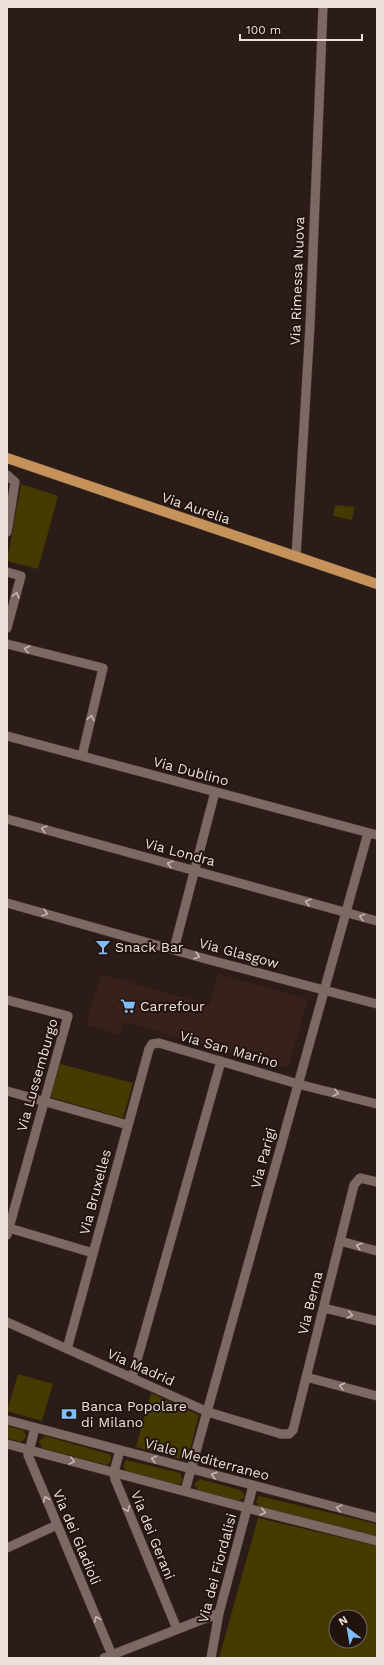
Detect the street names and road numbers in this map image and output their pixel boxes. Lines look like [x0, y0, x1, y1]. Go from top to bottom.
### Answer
street label: Via Rimessa Nuova [287, 216, 307, 346]
street label: Via Aurelia [159, 489, 233, 527]
street label: Via Dublino [151, 753, 231, 789]
street label: Via Londra [143, 835, 217, 869]
street label: Via Glasgow [197, 935, 281, 971]
street label: Via Lussemburgo [13, 1017, 61, 1133]
street label: Via San Marino [178, 1027, 280, 1071]
street label: Via Parigi [247, 1126, 279, 1190]
street label: Via Bruxelles [76, 1147, 114, 1237]
street label: Via Berna [294, 1270, 326, 1336]
street label: Via Madrid [105, 1345, 177, 1389]
street label: Viale Mediterraneo [143, 1435, 271, 1483]
street label: Via dei Gladioli [50, 1487, 104, 1587]
street label: Via dei Gerani [128, 1488, 178, 1582]
street label: Via dei Fiordalisi [195, 1512, 239, 1624]

